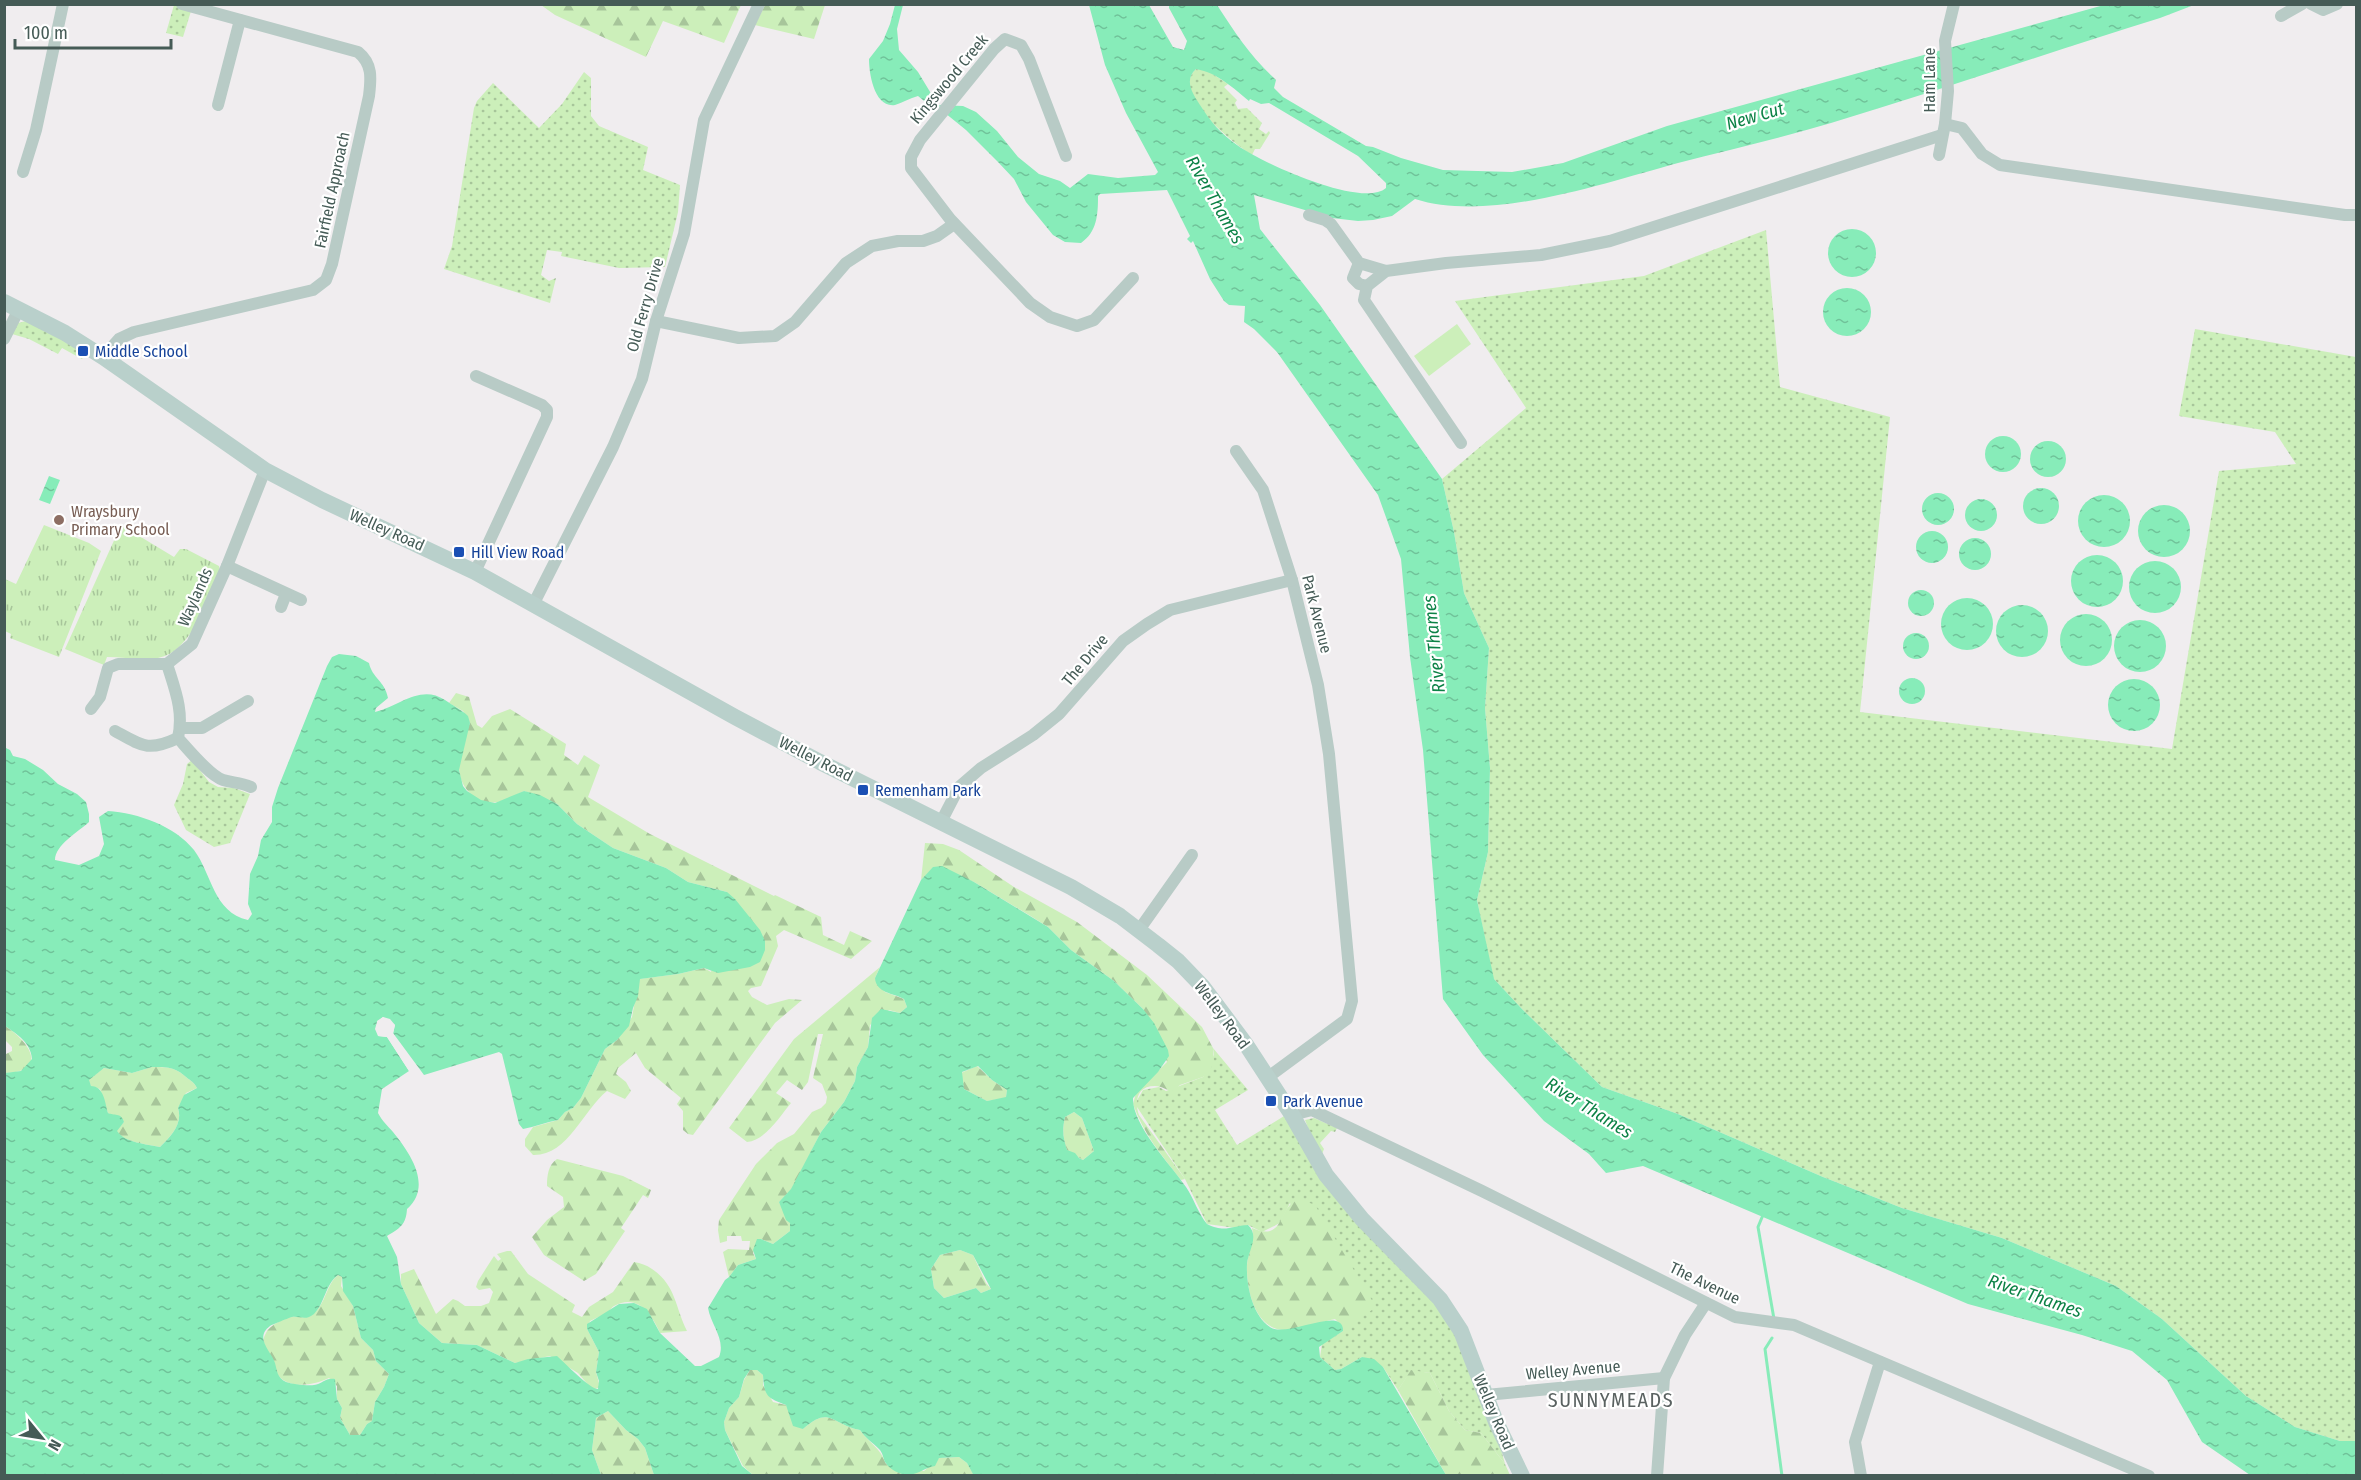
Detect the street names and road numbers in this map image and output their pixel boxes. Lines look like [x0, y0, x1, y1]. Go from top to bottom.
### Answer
street label: Kingswood Creek [906, 30, 992, 128]
street label: Ham Lane [1920, 48, 1939, 112]
street label: Fairfield Approach [310, 130, 354, 250]
street label: Old Ferry Drive [623, 256, 667, 354]
street label: Welley Road [347, 505, 427, 555]
street label: Waylands [174, 565, 216, 629]
street label: Park Avenue [1298, 573, 1336, 655]
street label: The Drive [1058, 630, 1112, 690]
street label: Welley Road [776, 732, 856, 786]
street label: Welley Road [1190, 977, 1254, 1053]
street label: The Avenue [1667, 1258, 1743, 1308]
street label: Welley Avenue [1525, 1356, 1621, 1384]
street label: Welley Road [1470, 1371, 1518, 1453]

